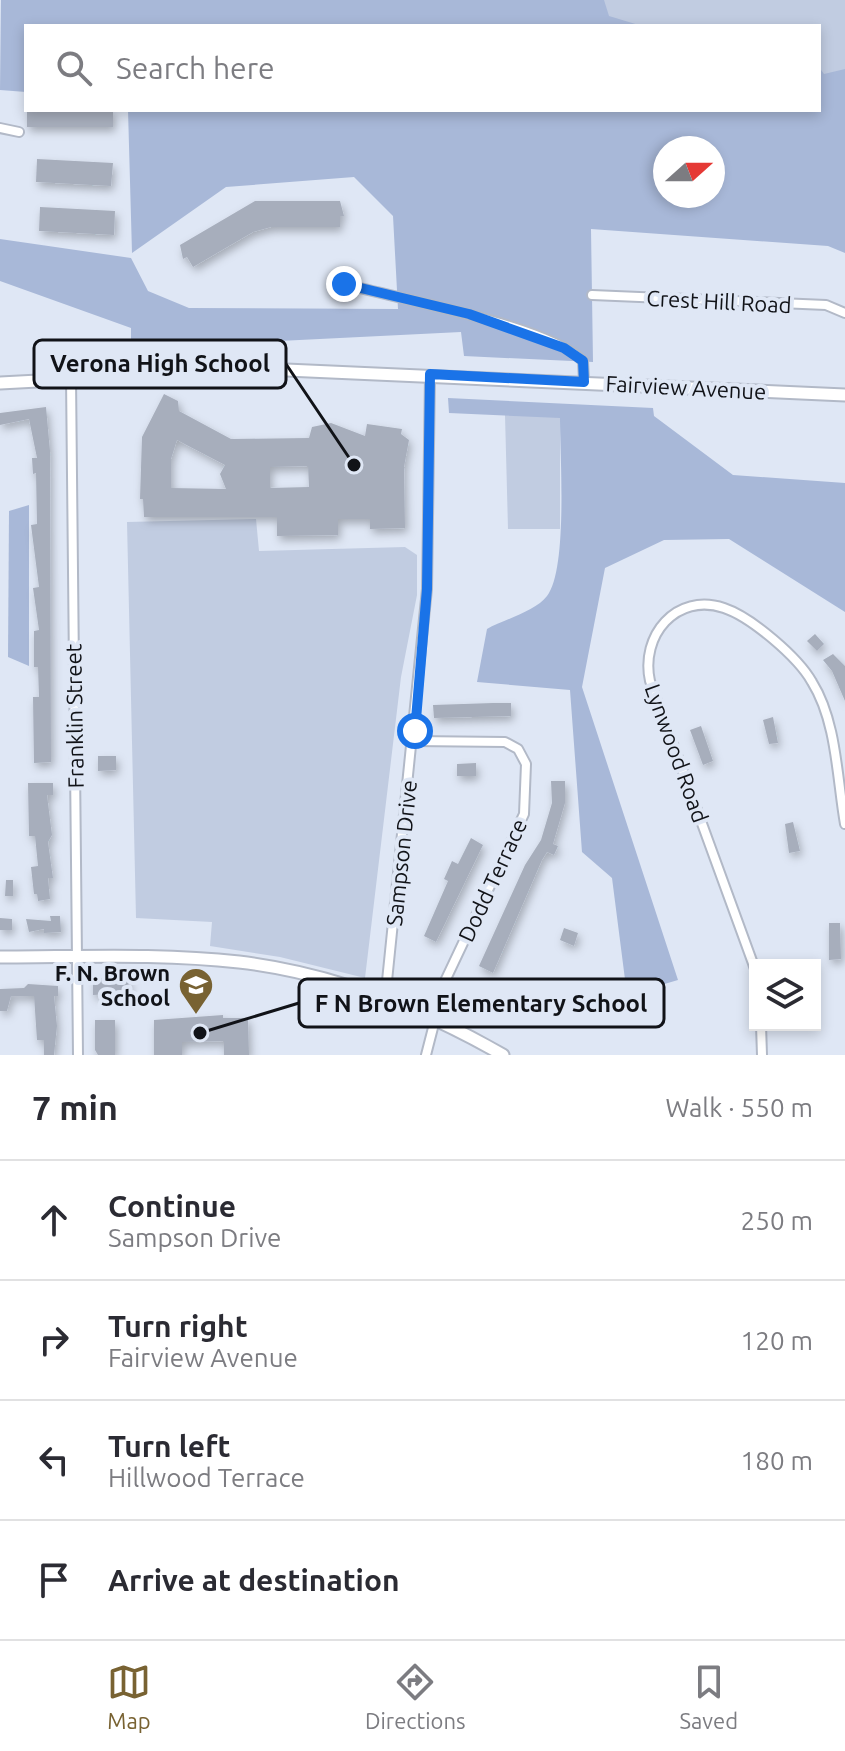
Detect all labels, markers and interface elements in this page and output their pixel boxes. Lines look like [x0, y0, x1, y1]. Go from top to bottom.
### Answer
search box [24, 24, 821, 112]
icon: search [52, 46, 96, 90]
text: Search here [116, 51, 275, 85]
north arrow [653, 136, 725, 208]
route end [326, 266, 362, 302]
street label: Crest Hill Road [646, 285, 792, 317]
callout: Verona High School [34, 340, 286, 388]
text: Verona High School [50, 350, 270, 377]
street label: Fairview Avenue [605, 370, 767, 404]
street label: Franklin Street [60, 643, 88, 789]
street label: Lynwood Road [640, 680, 714, 826]
route start [397, 713, 433, 749]
street label: Sampson Drive [381, 779, 421, 927]
street label: Dodd Terrace [453, 815, 531, 945]
map controls [749, 959, 821, 1031]
button: layers [749, 959, 821, 1031]
place label: F. N. Brown School [55, 960, 170, 1010]
school or university icon: F. N. Brown School [177, 966, 215, 1016]
callout: F N Brown Elementary School [299, 979, 664, 1027]
text: F N Brown Elementary School [315, 990, 647, 1017]
text: 7 min [32, 1088, 118, 1126]
text: Walk · 550 m [665, 1093, 813, 1122]
text: Continue [108, 1189, 236, 1223]
icon: ahead [32, 1198, 76, 1242]
text: 250 m [741, 1206, 813, 1235]
text: Sampson Drive [108, 1223, 281, 1252]
text: Turn right [108, 1309, 248, 1343]
icon: right [32, 1318, 76, 1362]
text: 120 m [741, 1326, 813, 1355]
text: Fairview Avenue [108, 1343, 298, 1372]
text: Turn left [108, 1429, 230, 1463]
icon: left [32, 1438, 76, 1482]
text: 180 m [741, 1446, 813, 1475]
text: Hillwood Terrace [108, 1463, 305, 1492]
icon: arrive [32, 1558, 76, 1602]
text: Arrive at destination [108, 1563, 400, 1597]
tab: Map [107, 1660, 151, 1733]
tab: Directions [365, 1660, 466, 1733]
tab: Saved [679, 1660, 738, 1733]

